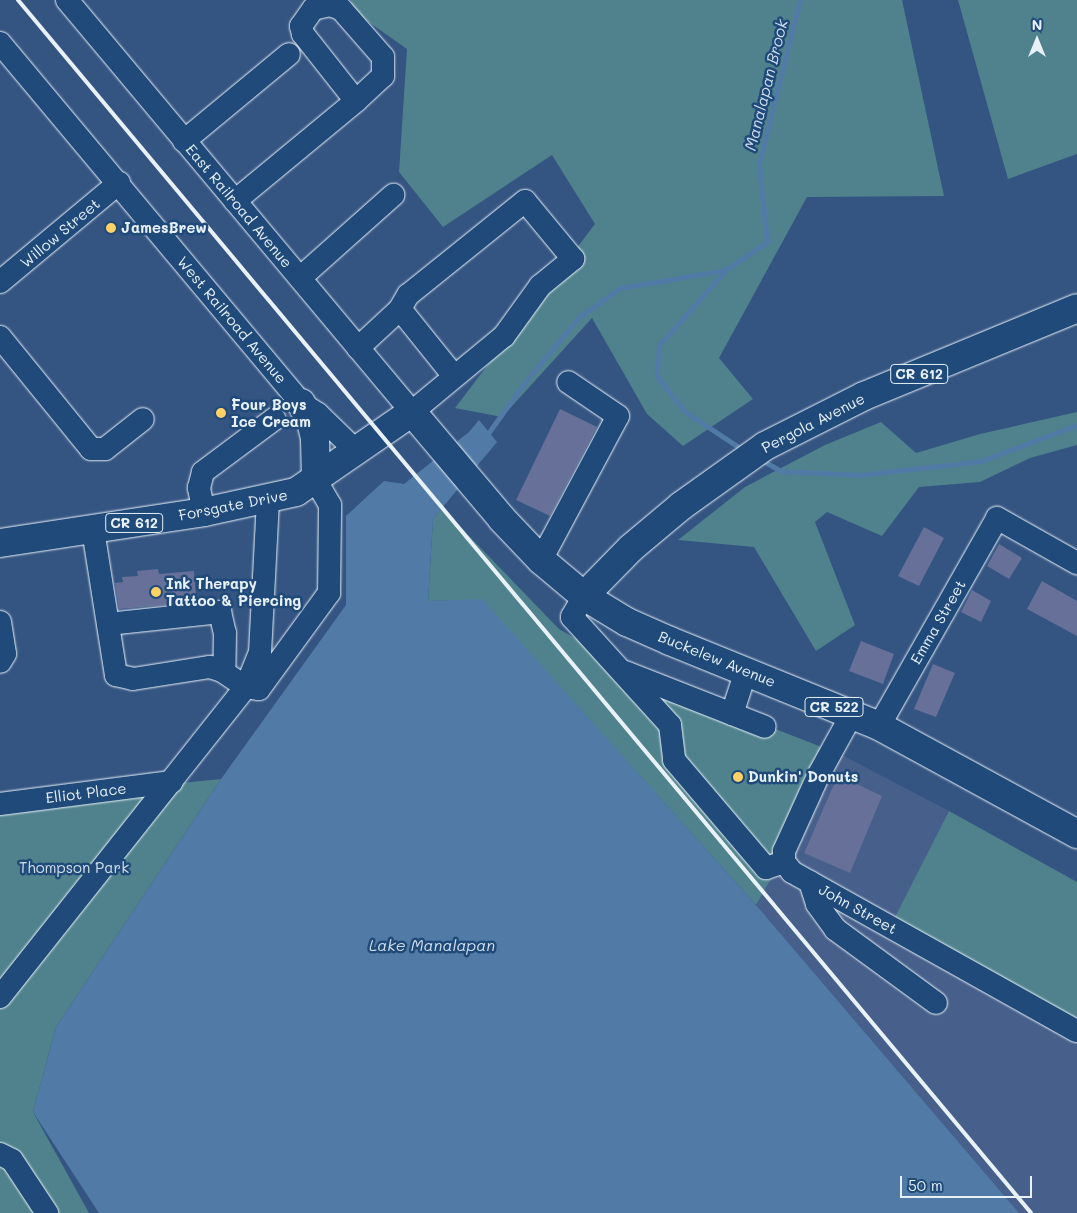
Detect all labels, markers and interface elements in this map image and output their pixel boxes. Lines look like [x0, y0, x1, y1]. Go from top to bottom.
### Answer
north arrow [1012, 15, 1062, 65]
text: N [1032, 15, 1042, 34]
water label: Manalapan Brook [740, 17, 792, 153]
street label: East Railroad Avenue [182, 140, 296, 272]
street label: Willow Street [17, 194, 103, 272]
place label: JamesBrew [121, 219, 207, 237]
marker: JamesBrew [105, 222, 117, 234]
street label: West Railroad Avenue [174, 253, 290, 387]
road number: CR 612 [889, 362, 949, 386]
street label: Pergola Avenue [758, 389, 868, 457]
place label: Four Boys Ice Cream [231, 395, 311, 430]
marker: Four Boys Ice Cream [215, 407, 227, 419]
street label: Forsgate Drive [177, 486, 289, 524]
road number: CR 612 [104, 512, 164, 534]
place label: Ink Therapy Tattoo & Piercing [166, 574, 301, 609]
street label: Emma Street [907, 577, 969, 667]
marker: Ink Therapy Tattoo & Piercing [150, 586, 162, 598]
street label: Buckelew Avenue [656, 627, 778, 691]
road number: CR 522 [804, 696, 864, 719]
place label: Dunkin' Donuts [748, 768, 858, 786]
marker: Dunkin' Donuts [732, 771, 744, 783]
street label: Elliot Place [45, 779, 127, 807]
park label: Thompson Park [19, 859, 129, 877]
street label: John Street [816, 880, 900, 938]
water label: Lake Manalapan [369, 935, 495, 955]
scale bar [902, 1166, 1034, 1198]
text: 50 m [908, 1175, 943, 1195]

